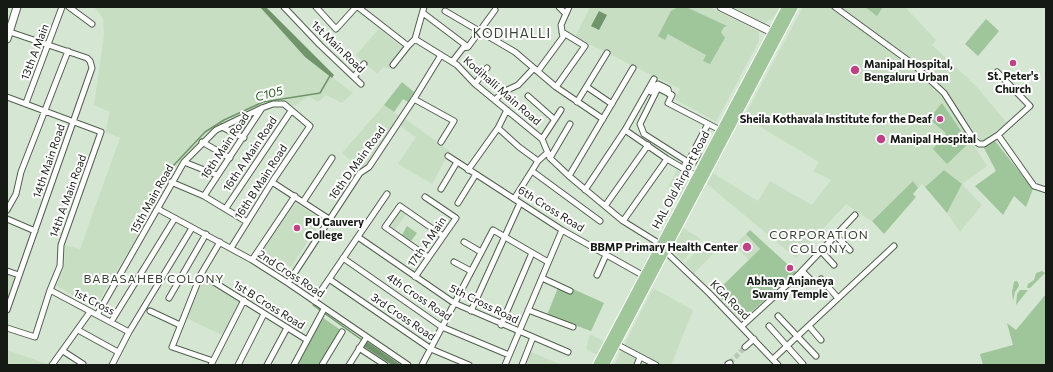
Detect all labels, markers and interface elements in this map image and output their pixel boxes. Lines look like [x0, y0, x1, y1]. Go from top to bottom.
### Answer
street label: 1st Main Road [308, 18, 368, 76]
street label: 13th A Main [18, 22, 52, 82]
district label: KODIHALLI [473, 26, 551, 42]
street label: Kodihalli Main Road [461, 54, 543, 128]
place label: Manipal Hospital, Bengaluru Urban [864, 57, 953, 83]
marker: St. Peter's Church [1008, 58, 1018, 68]
marker: Manipal Hospital, Bengaluru Urban [849, 64, 861, 76]
place label: St. Peter's Church [987, 69, 1039, 95]
water label: C105 [254, 83, 284, 105]
street label: 16th Main Road [198, 110, 252, 182]
place label: Sheila Kothavala Institute for the Deaf [740, 112, 932, 126]
street label: 16th A Main Road [220, 114, 280, 194]
marker: Sheila Kothavala Institute for the Deaf [935, 114, 945, 124]
street label: 14th Main Road [30, 122, 68, 200]
street label: 16th D Main Road [326, 124, 388, 202]
street label: HAL Old Airport Road [650, 129, 712, 231]
place label: Manipal Hospital [890, 132, 976, 146]
marker: Manipal Hospital [875, 133, 887, 145]
street label: 16th B Main Road [232, 142, 290, 222]
street label: 14th A Main Road [47, 153, 89, 239]
street label: 15th Main Road [128, 162, 176, 236]
street label: 6th Cross Road [515, 183, 587, 235]
street label: 17th A Main [405, 214, 449, 270]
place label: PU Cauvery College [305, 215, 364, 241]
marker: PU Cauvery College [292, 223, 302, 233]
district label: CORPORATION COLONY [769, 228, 869, 256]
place label: BBMP Primary Health Center [590, 240, 738, 254]
marker: BBMP Primary Health Center [741, 241, 753, 253]
street label: 2nd Cross Road [255, 248, 327, 300]
marker: Abhaya Anjaneya Swamy Temple [785, 263, 795, 273]
street label: 4th Cross Road [384, 270, 454, 324]
district label: BABASAHEB COLONY [84, 272, 224, 286]
place label: Abhaya Anjaneya Swamy Temple [746, 274, 834, 300]
street label: KGA Road [707, 277, 753, 323]
street label: 1st B Cross Road [231, 278, 307, 332]
street label: 5th Cross Road [447, 282, 521, 326]
street label: 1st Cross [71, 286, 117, 318]
street label: 3rd Cross Road [368, 291, 438, 343]

